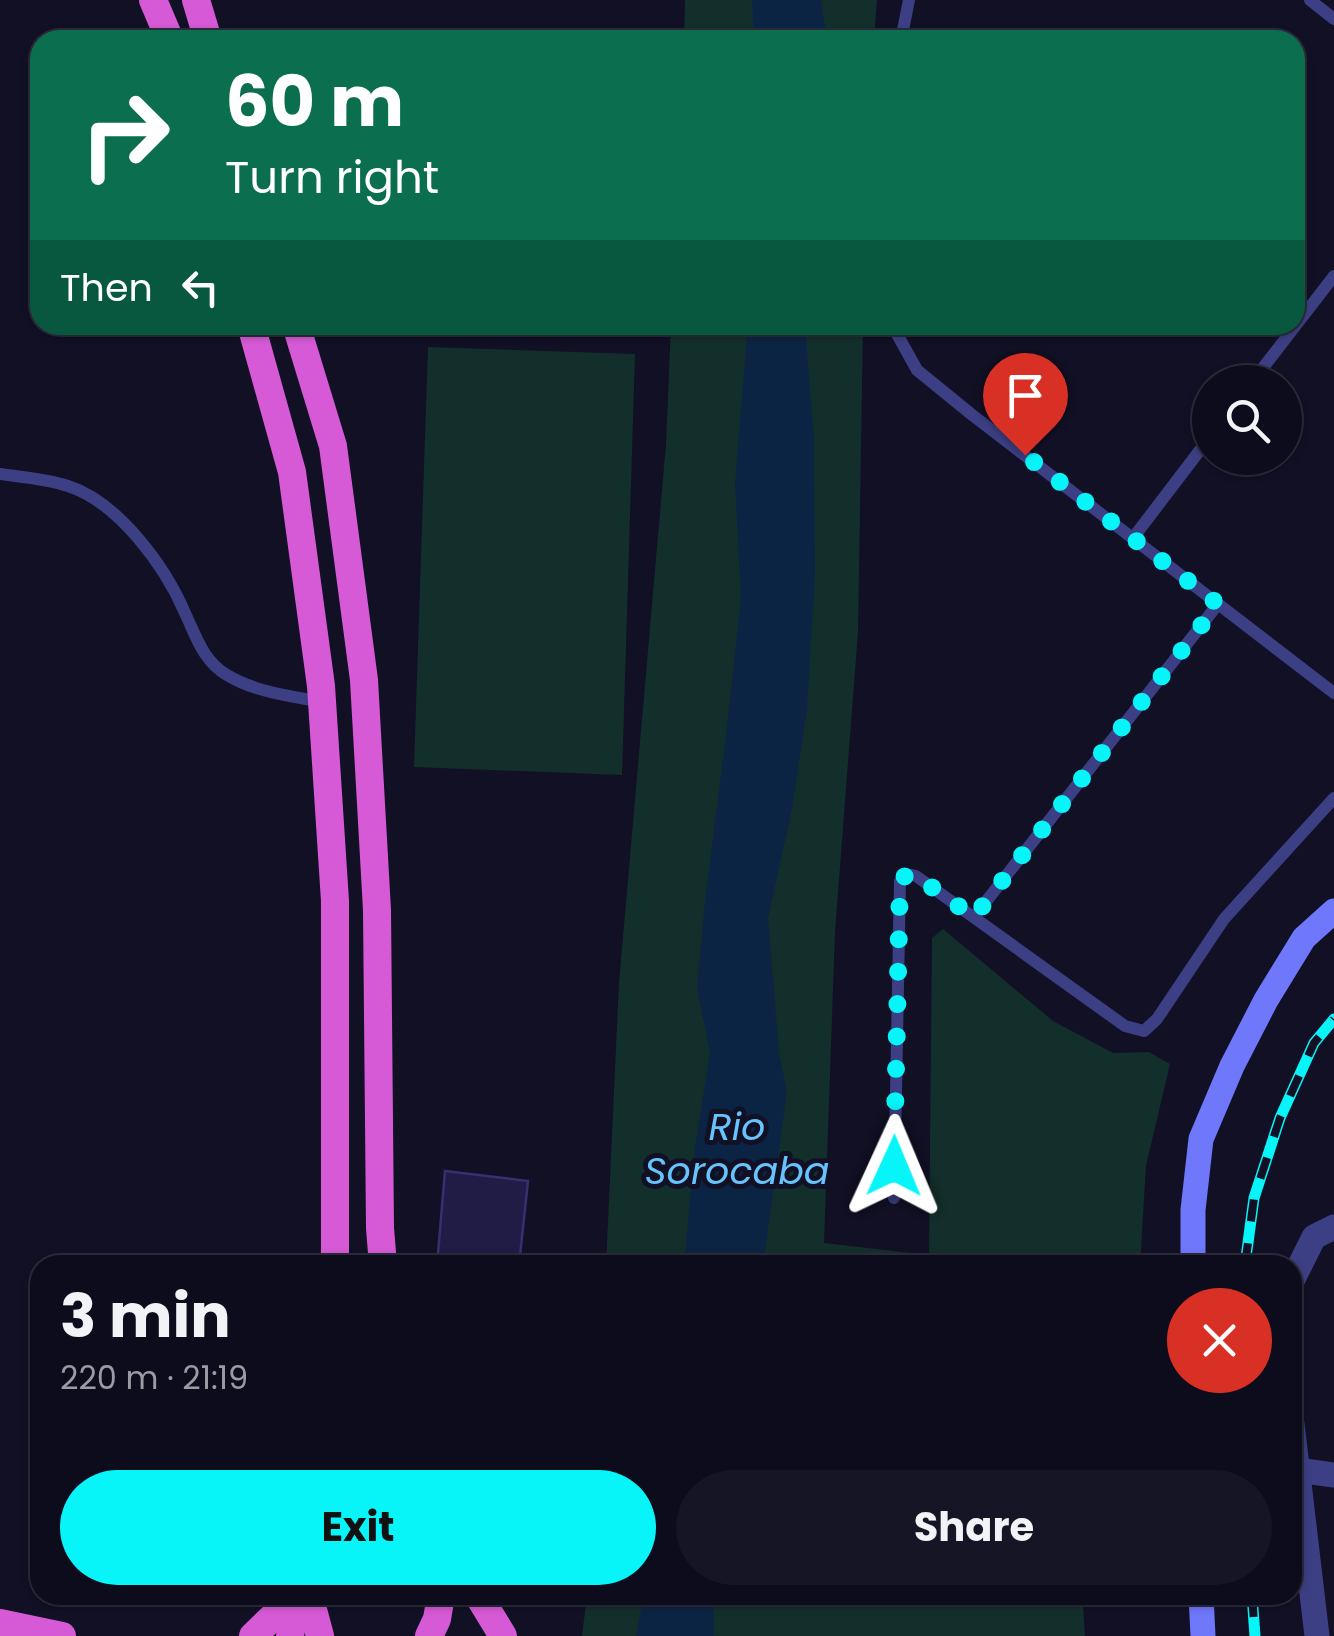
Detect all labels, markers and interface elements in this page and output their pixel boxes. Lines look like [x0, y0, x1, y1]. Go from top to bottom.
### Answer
text: 60 m [225, 52, 404, 151]
icon: right [60, 70, 190, 200]
text: Turn right [225, 146, 439, 209]
icon: left [173, 260, 228, 315]
text: Then [60, 261, 153, 314]
pin [983, 353, 1068, 456]
map controls [1192, 365, 1302, 475]
button: search [1192, 365, 1302, 475]
icon: arrive [998, 368, 1053, 423]
water label: Rio Sorocaba [644, 1100, 830, 1197]
position arrow [842, 1114, 946, 1218]
text: 3 min [60, 1274, 231, 1358]
button: close [1167, 1288, 1272, 1393]
text: 220 m · 21:19 [60, 1355, 248, 1400]
button: Exit [60, 1470, 656, 1585]
button: Share [676, 1470, 1272, 1585]

